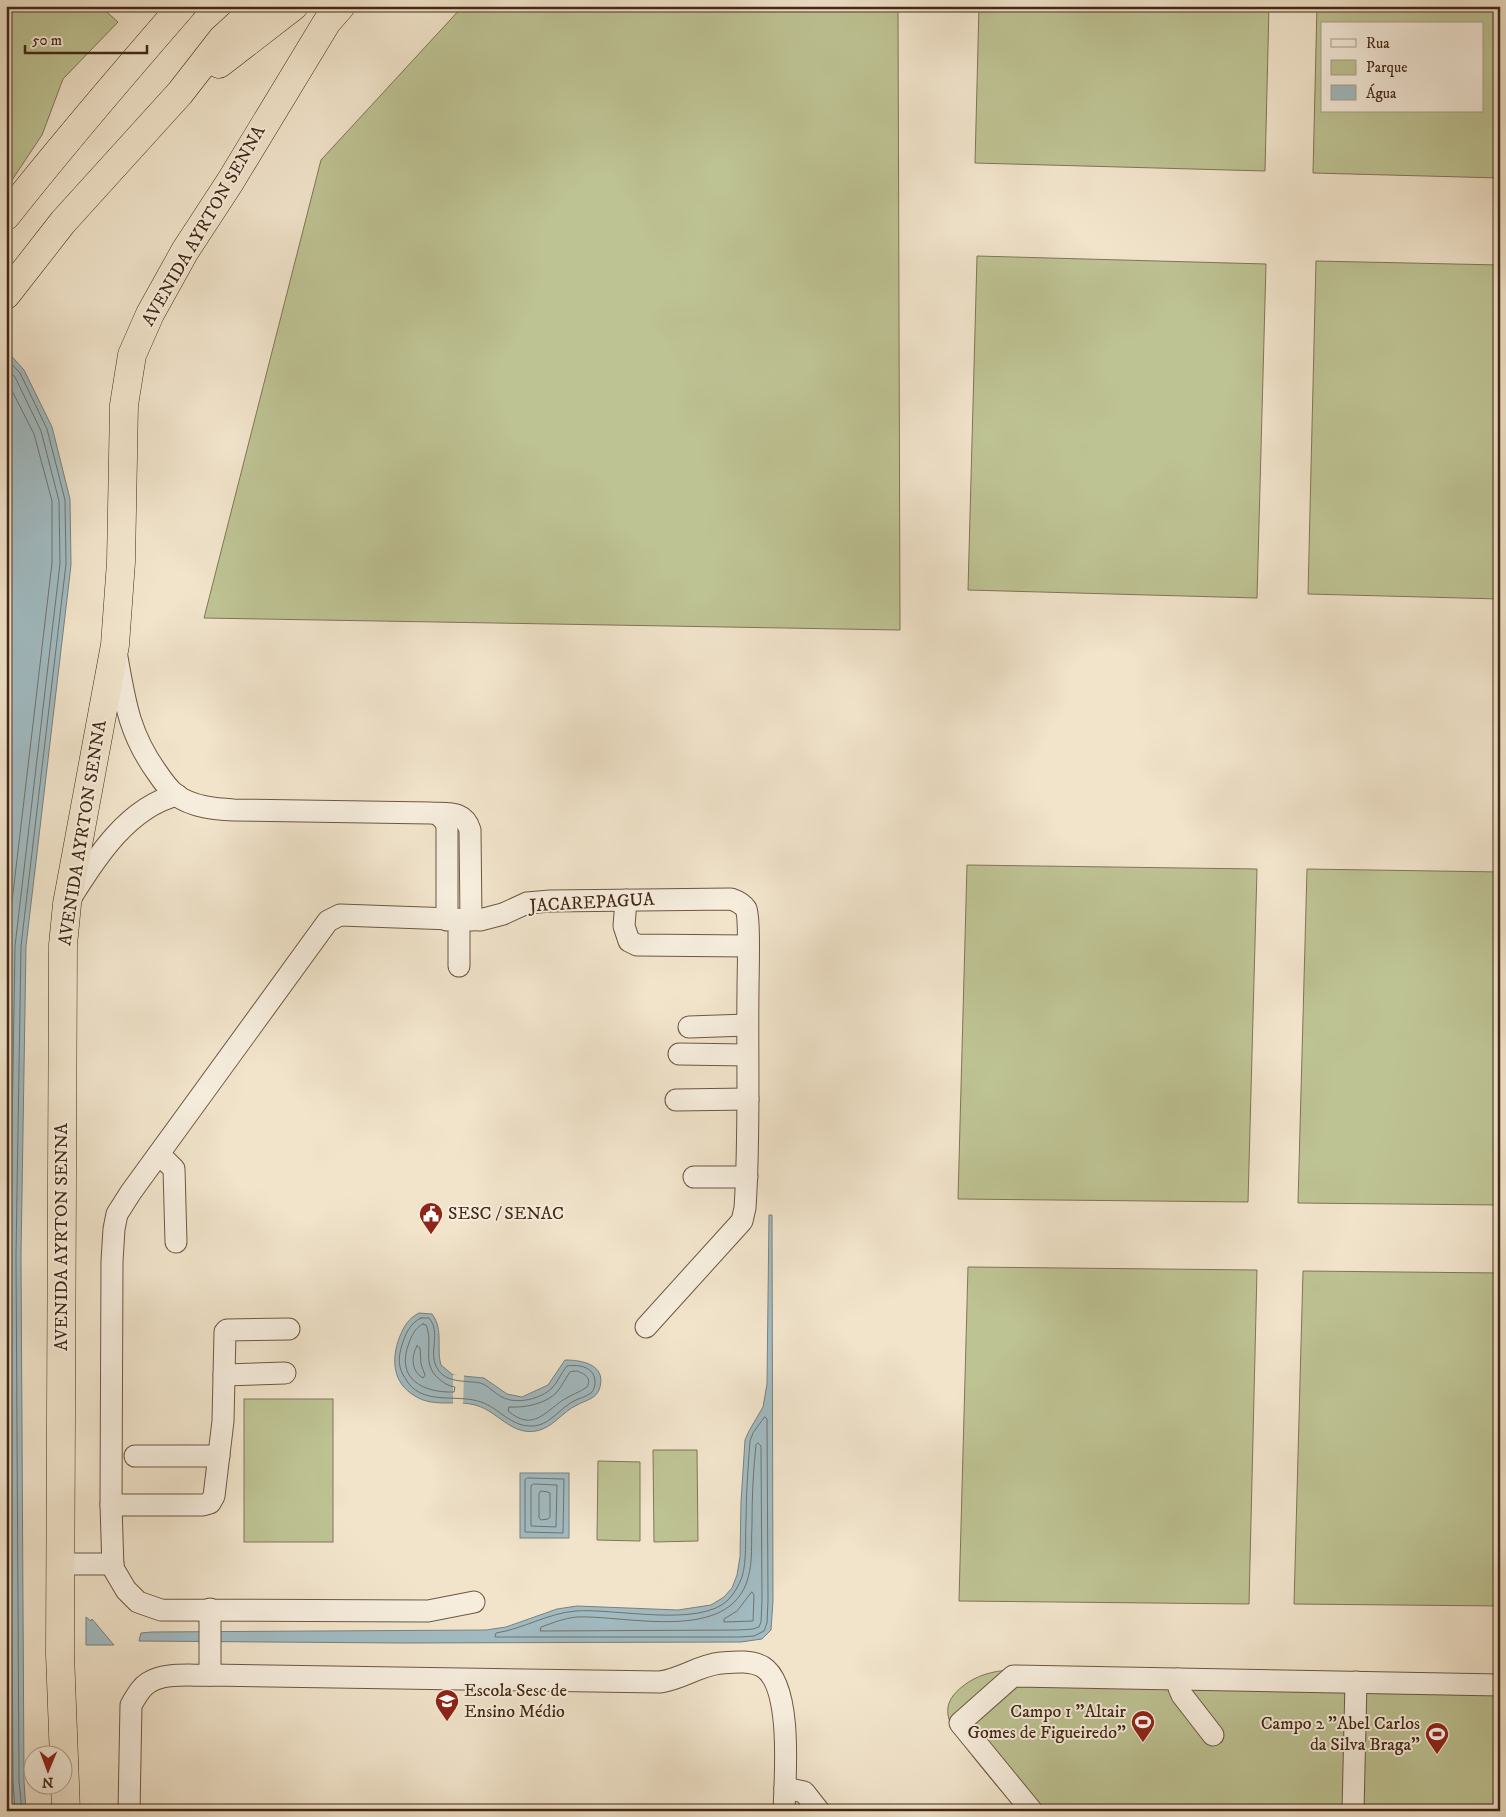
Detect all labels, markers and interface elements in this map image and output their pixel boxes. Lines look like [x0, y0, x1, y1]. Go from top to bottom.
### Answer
scale bar [25, 22, 148, 54]
legend [1321, 22, 1484, 112]
text: 50 m [32, 31, 62, 50]
text: Rua [1366, 34, 1390, 53]
text: Parque [1366, 58, 1407, 77]
text: Água [1366, 83, 1397, 103]
street label: AVENIDA AYRTON SENNA [137, 121, 271, 330]
street label: AVENIDA AYRTON SENNA [54, 718, 112, 947]
street label: JACAREPAGUA [527, 889, 656, 917]
street label: AVENIDA AYRTON SENNA [51, 1122, 73, 1351]
public building icon: SESC / SENAC [418, 1201, 444, 1235]
place label: SESC / SENAC [448, 1203, 564, 1225]
place label: Escola Sesc de Ensino Médio [464, 1680, 567, 1723]
school or university icon: Escola Sesc de Ensino Médio [434, 1688, 460, 1722]
place label: Campo 1 "Altair Gomes de Figueiredo" [968, 1701, 1126, 1744]
sports icon: Campo 1 "Altair Gomes de Figueiredo" [1130, 1709, 1156, 1743]
place label: Campo 2 "Abel Carlos da Silva Braga" [1261, 1713, 1420, 1756]
sports icon: Campo 2 "Abel Carlos da Silva Braga" [1424, 1721, 1450, 1755]
north arrow [22, 1744, 72, 1794]
text: N [41, 1773, 54, 1791]

